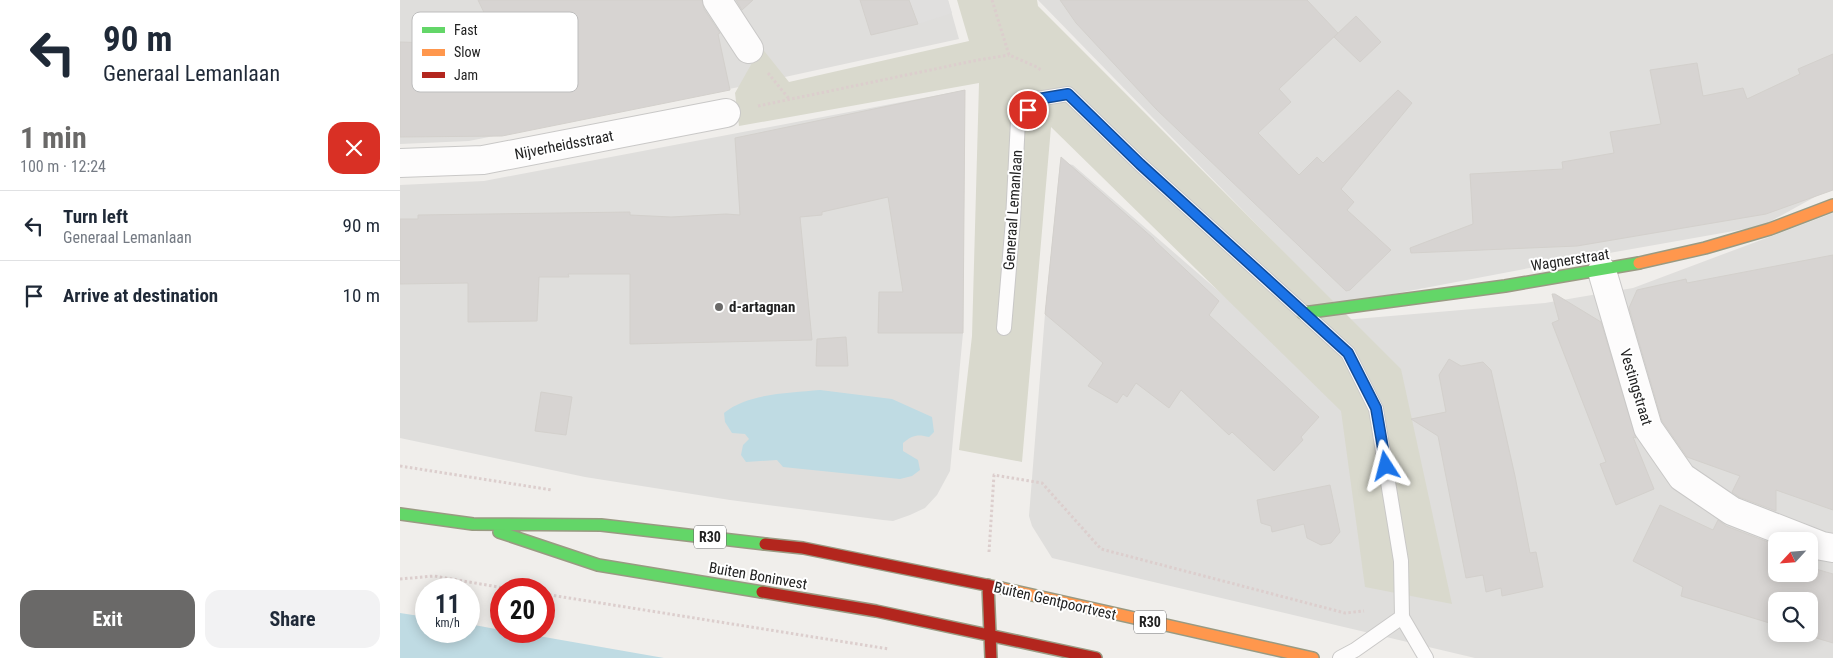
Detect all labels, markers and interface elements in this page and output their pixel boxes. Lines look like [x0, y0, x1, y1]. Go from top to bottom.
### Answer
legend [412, 12, 578, 92]
text: 90 m [103, 19, 172, 60]
icon: left [20, 20, 85, 85]
text: Fast [454, 22, 478, 38]
text: Slow [454, 44, 481, 60]
text: Generaal Lemanlaan [103, 61, 280, 86]
text: Jam [454, 67, 478, 83]
pin [1007, 89, 1049, 131]
icon: arrive [1014, 96, 1042, 124]
text: 1 min [20, 120, 87, 155]
button: close [328, 122, 380, 174]
street label: Nijverheidsstraat [513, 127, 615, 163]
street label: Generaal Lemanlaan [1000, 149, 1026, 271]
text: 100 m · 12:24 [20, 157, 106, 176]
text: Turn left [63, 205, 128, 228]
icon: left [20, 212, 48, 240]
text: 90 m [343, 214, 380, 237]
text: Generaal Lemanlaan [63, 228, 192, 247]
street label: Wagnerstraat [1530, 245, 1610, 275]
icon: arrive [20, 282, 48, 310]
text: Arrive at destination [63, 284, 218, 307]
text: 10 m [343, 284, 380, 307]
place label: d-artagnan [729, 298, 795, 316]
marker: d-artagnan [713, 301, 725, 313]
street label: Vestingstraat [1616, 347, 1656, 427]
position arrow [1359, 439, 1411, 491]
road number: R30 [694, 526, 726, 548]
north arrow [1768, 532, 1818, 582]
map controls [1768, 532, 1818, 642]
street label: Buiten Boninvest [707, 559, 809, 593]
speed limit sign: 20 [490, 578, 555, 643]
street label: Buiten Gentpoortvest [992, 578, 1118, 624]
button: Exit [20, 590, 195, 648]
button: Share [205, 590, 380, 648]
text: 11 [435, 590, 460, 619]
button: search [1768, 592, 1818, 642]
road number: R30 [1134, 610, 1166, 634]
text: km/h [435, 616, 460, 630]

